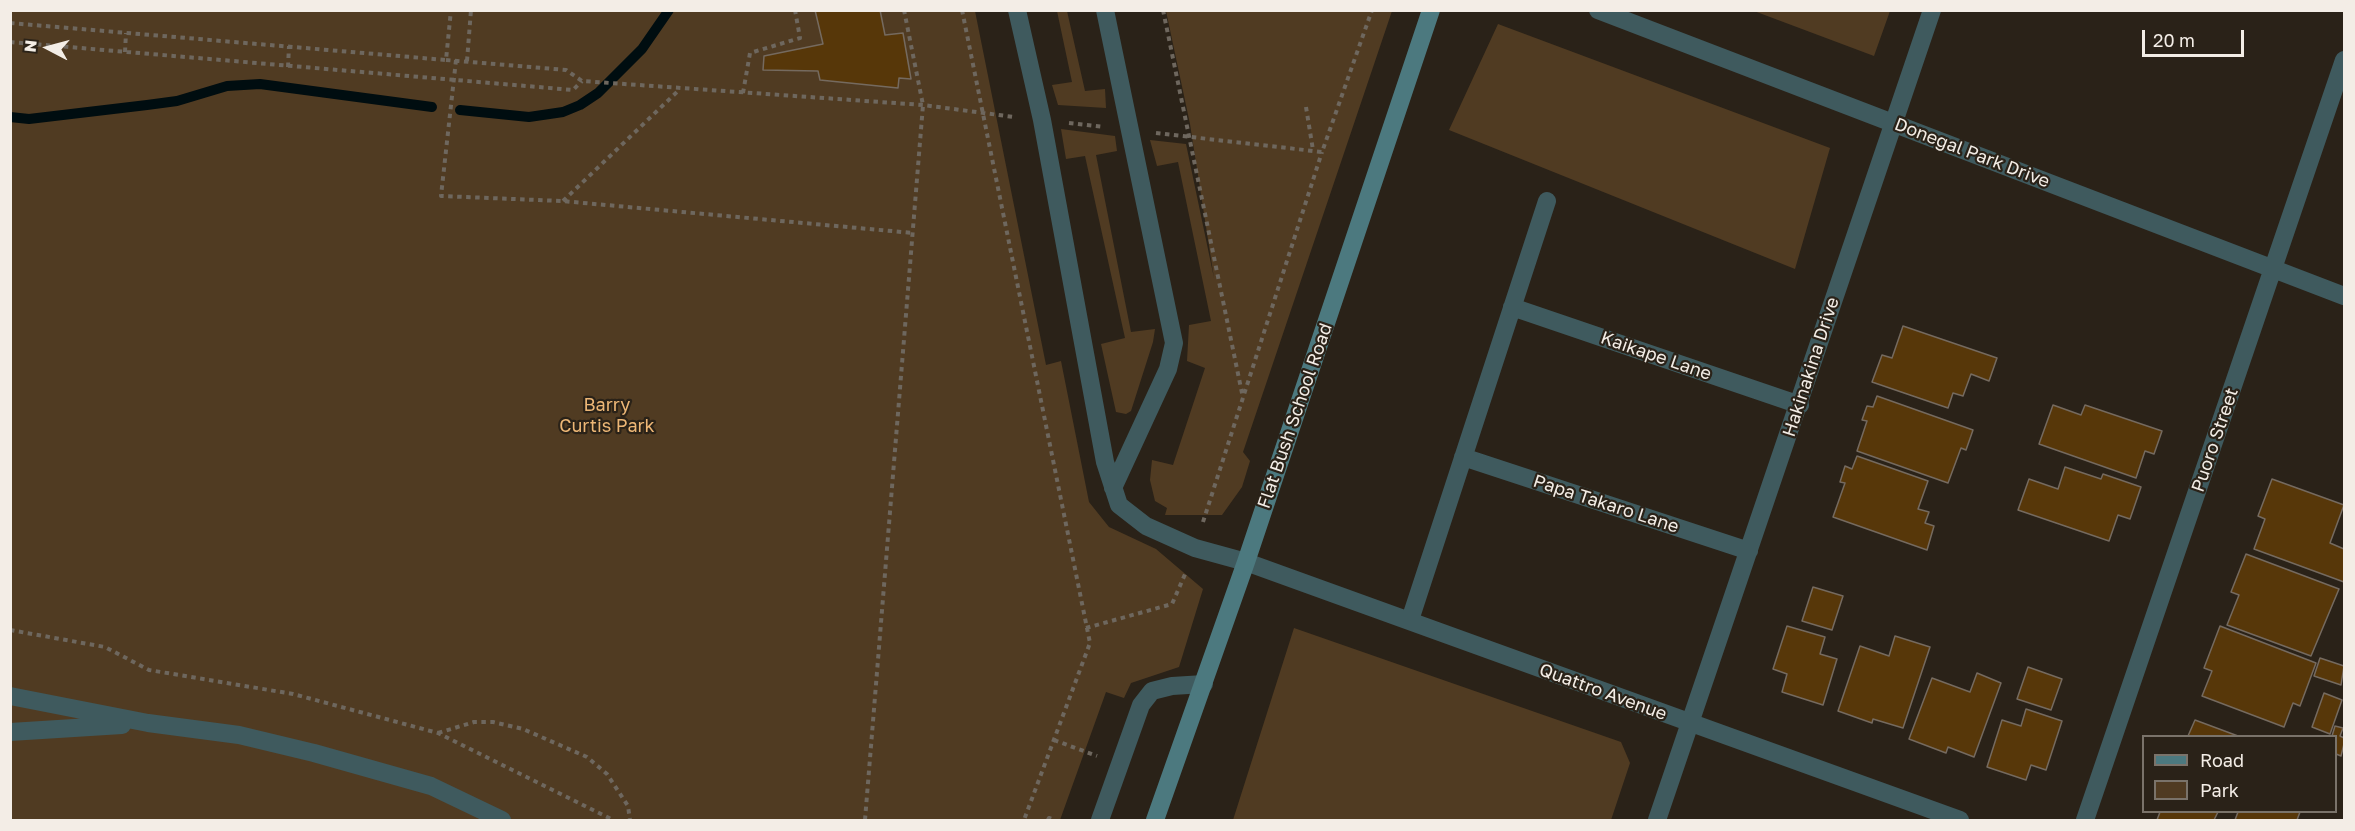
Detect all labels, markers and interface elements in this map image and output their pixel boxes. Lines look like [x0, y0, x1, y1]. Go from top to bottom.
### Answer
north arrow [18, 18, 78, 78]
scale bar [2145, 18, 2247, 56]
text: 20 m [2153, 29, 2195, 51]
text: N [20, 39, 41, 53]
street label: Donegal Park Drive [1891, 113, 2053, 193]
street label: Hakinakina Drive [1778, 295, 1844, 439]
street label: Flat Bush School Road [1253, 320, 1337, 512]
street label: Kaikape Lane [1598, 327, 1714, 385]
street label: Puoro Street [2187, 385, 2243, 495]
park label: Barry Curtis Park [559, 394, 655, 436]
street label: Papa Takaro Lane [1531, 470, 1681, 538]
street label: Quattro Avenue [1536, 659, 1670, 725]
legend [2142, 735, 2337, 813]
text: Road [2200, 749, 2244, 771]
text: Park [2200, 779, 2239, 801]

